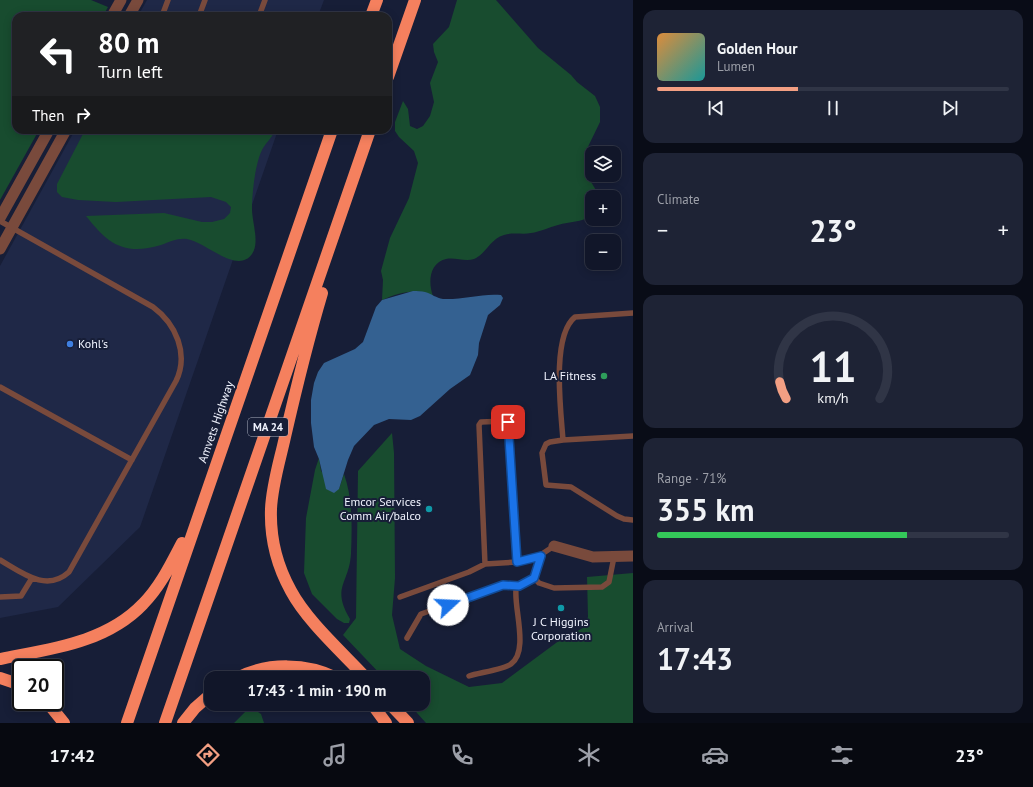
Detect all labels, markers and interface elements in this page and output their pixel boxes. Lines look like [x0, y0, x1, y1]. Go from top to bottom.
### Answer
text: 80 m [98, 24, 159, 61]
icon: left [32, 28, 84, 80]
text: Golden Hour [717, 39, 797, 58]
text: Lumen [717, 58, 755, 75]
text: Turn left [98, 60, 163, 83]
icon: previous [705, 97, 727, 119]
icon: pause [822, 97, 844, 119]
icon: next [939, 97, 961, 119]
icon: right [72, 104, 94, 126]
text: Then [32, 106, 64, 125]
map controls [585, 146, 621, 270]
button: layers [585, 146, 621, 182]
button: + [585, 190, 621, 226]
text: Climate [657, 191, 700, 208]
text: 23° [809, 211, 857, 250]
text: − [657, 216, 668, 244]
text: + [998, 216, 1009, 244]
button: − [585, 234, 621, 270]
place label: Kohl's [78, 336, 108, 351]
marker: Kohl's [65, 339, 75, 349]
text: 11 [809, 340, 857, 393]
place label: LA Fitness [544, 368, 596, 383]
marker: LA Fitness [599, 371, 609, 381]
street label: Amvets Highway [195, 379, 237, 465]
text: km/h [817, 388, 849, 407]
pin [491, 405, 525, 439]
icon: arrive [497, 411, 519, 433]
road number: MA 24 [248, 418, 288, 436]
text: Range · 71% [657, 470, 726, 487]
text: 355 km [657, 490, 755, 529]
place label: Emcor Services Comm Air/balco [340, 494, 421, 523]
marker: Emcor Services Comm Air/balco [424, 504, 434, 514]
position arrow [427, 584, 469, 626]
marker: J C Higgins Corporation [556, 603, 566, 613]
place label: J C Higgins Corporation [531, 614, 591, 643]
text: Arrival [657, 619, 693, 636]
text: 17:43 [657, 639, 733, 678]
speed limit sign: 20 [12, 659, 64, 711]
text: 17:43 · 1 min · 190 m [248, 681, 386, 700]
icon: directions [194, 741, 222, 769]
icon: music [321, 741, 349, 769]
icon: phone [448, 741, 476, 769]
icon: climate [575, 741, 603, 769]
icon: car [701, 741, 729, 769]
icon: filters [828, 741, 856, 769]
text: 17:42 [49, 744, 95, 767]
text: 23° [955, 744, 984, 767]

